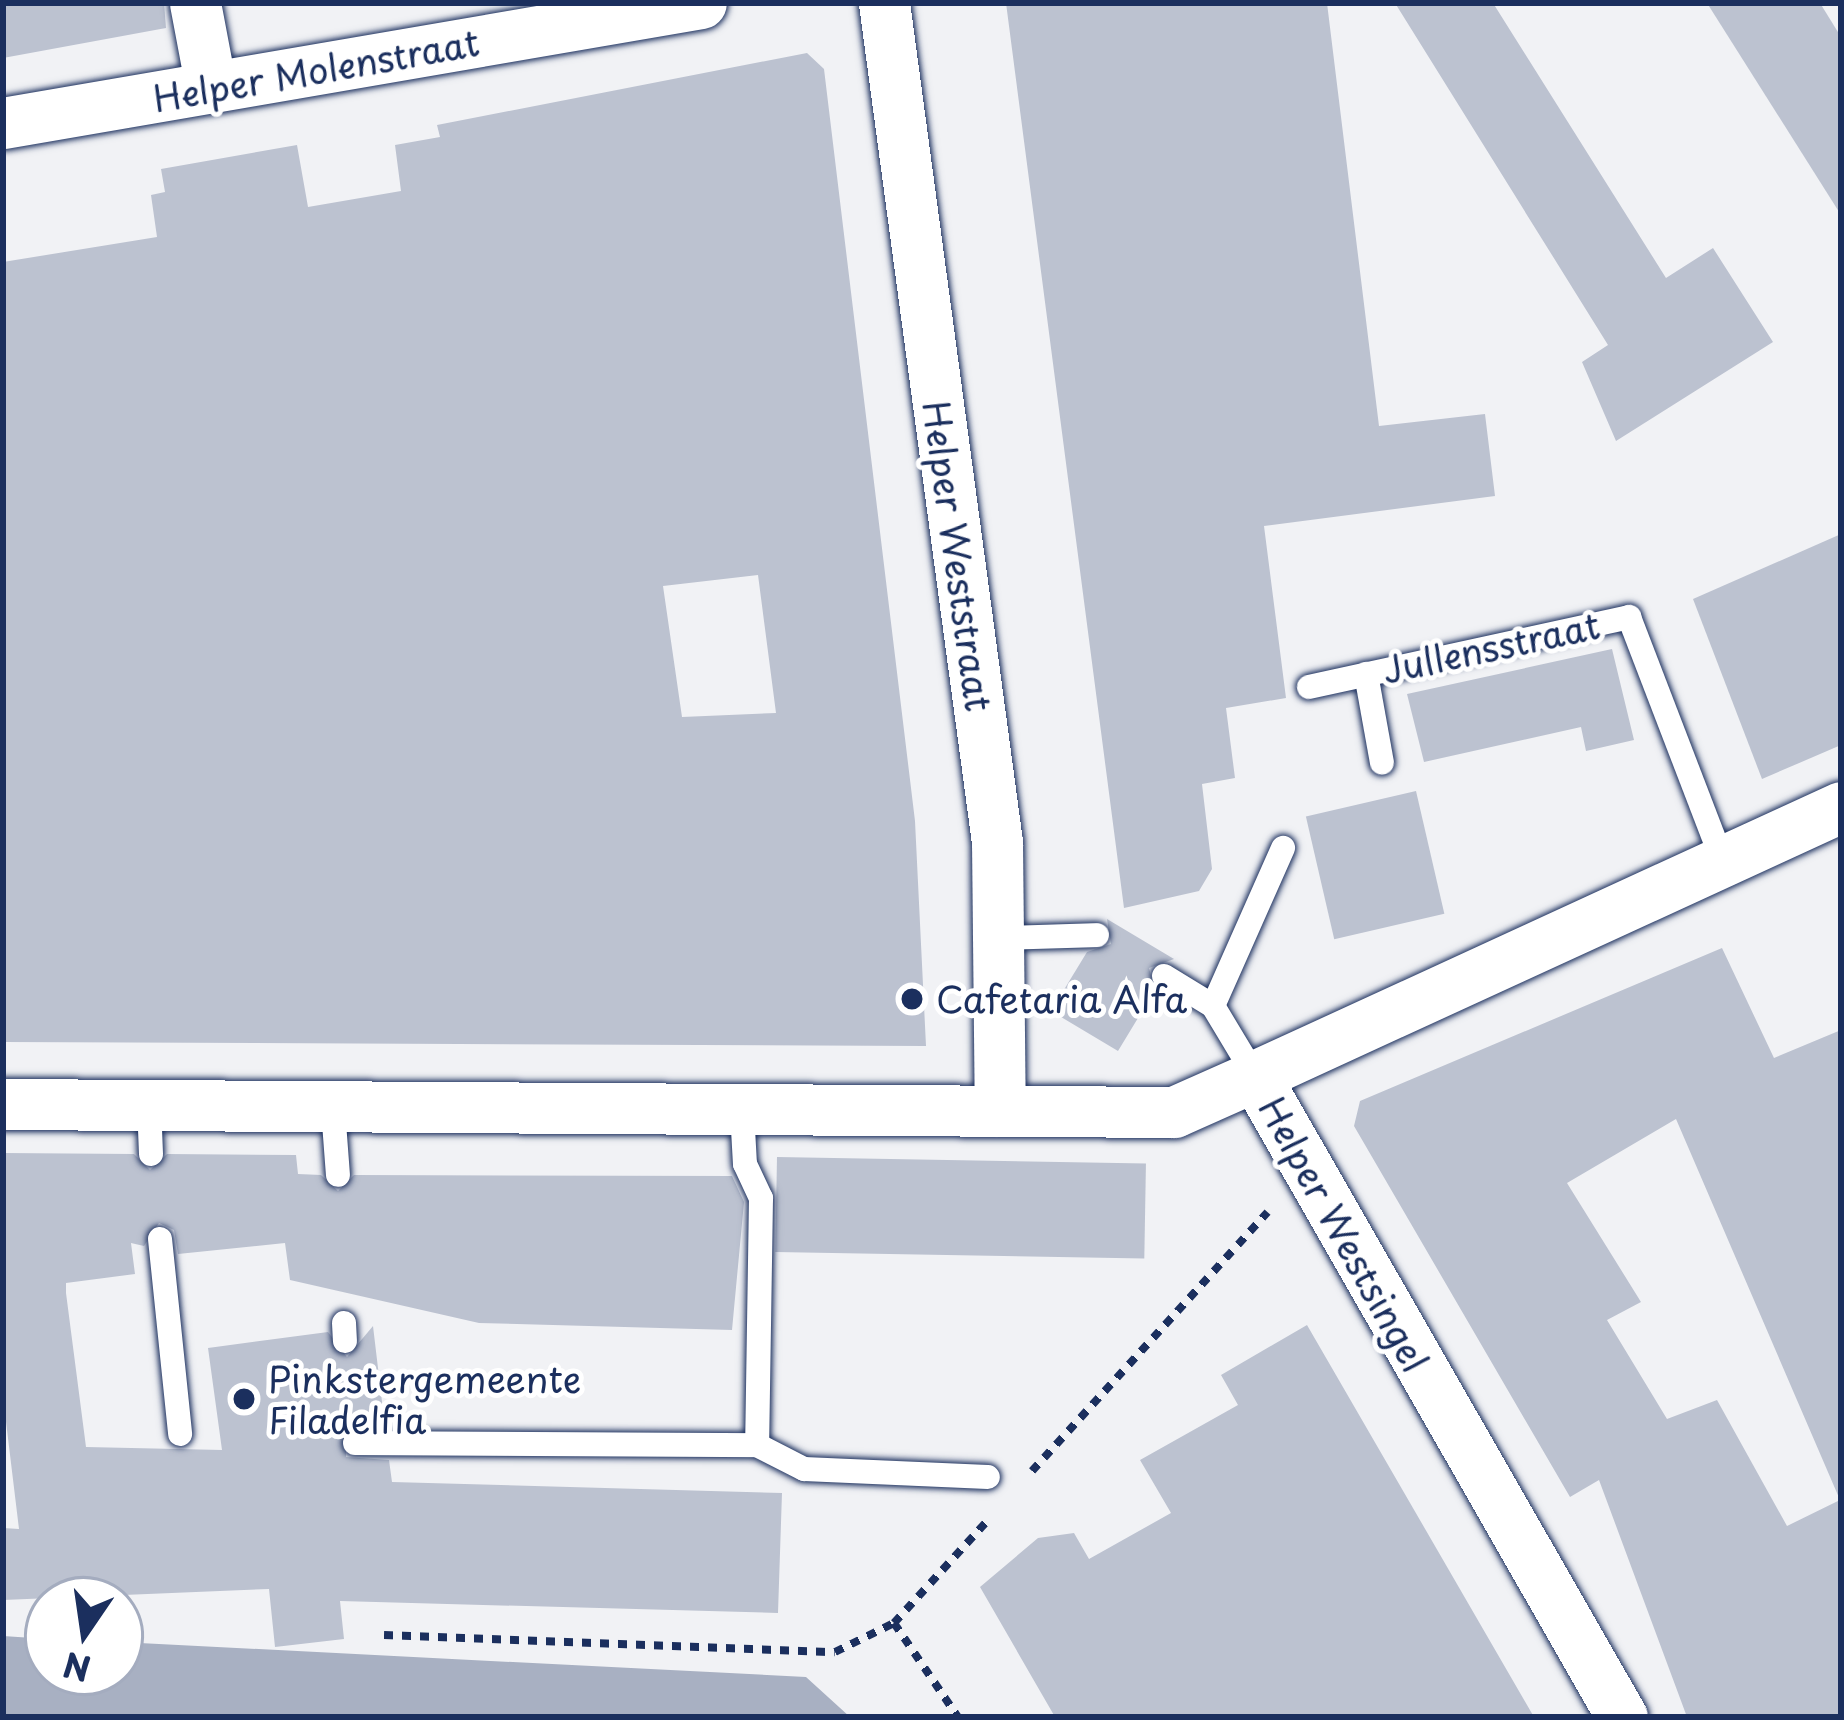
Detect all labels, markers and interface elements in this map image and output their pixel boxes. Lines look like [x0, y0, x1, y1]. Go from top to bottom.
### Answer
street label: Helper Molenstraat [149, 20, 483, 120]
street label: Helper Weststraat [915, 398, 1001, 714]
street label: Jullensstraat [1378, 603, 1604, 691]
place label: Cafetaria Alfa [936, 977, 1189, 1021]
marker: Cafetaria Alfa [899, 986, 925, 1012]
street label: Helper Westsingel [1251, 1089, 1437, 1379]
place label: Pinkstergemeente Filadelfia [268, 1356, 581, 1441]
marker: Pinkstergemeente Filadelfia [231, 1386, 257, 1412]
north arrow [24, 1576, 144, 1696]
text: N [58, 1641, 95, 1695]

